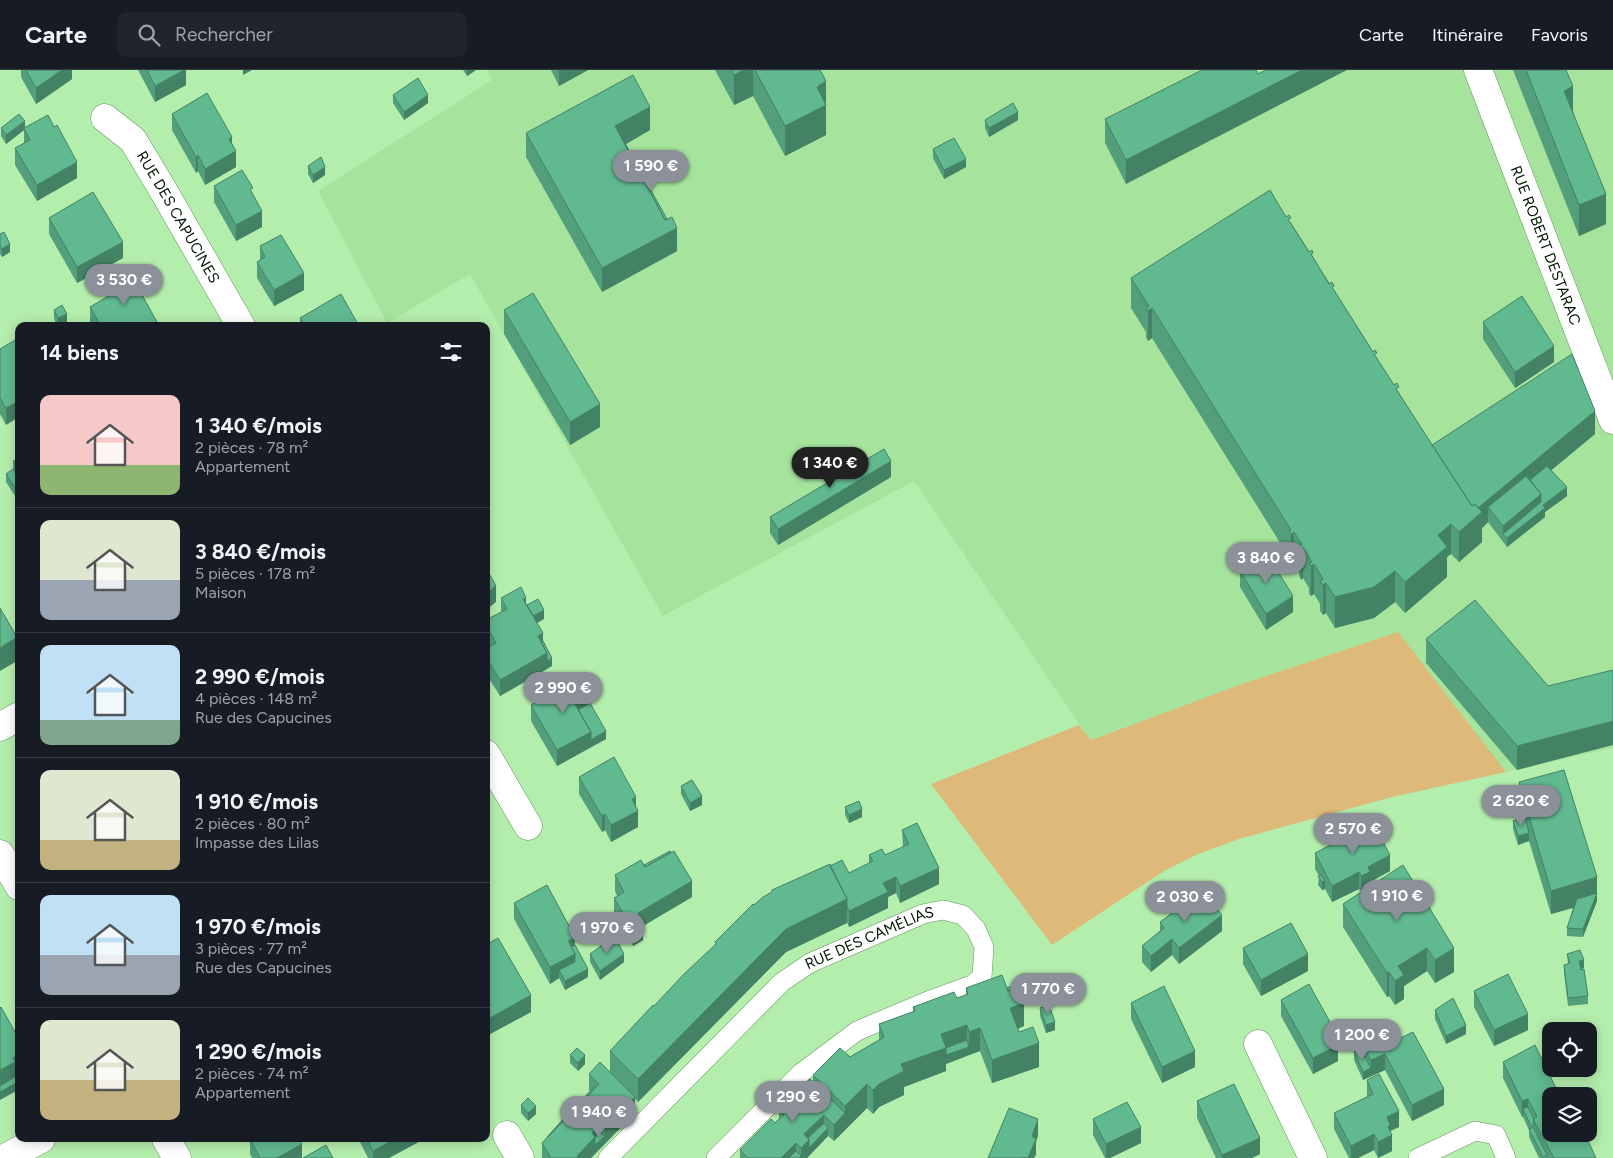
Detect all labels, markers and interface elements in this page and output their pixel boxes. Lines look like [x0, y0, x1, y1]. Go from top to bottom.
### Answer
search box [117, 12, 467, 57]
text: Carte [25, 20, 87, 49]
icon: search [135, 21, 163, 49]
text: Rechercher [175, 23, 273, 46]
text: Carte [1359, 24, 1404, 46]
text: Itinéraire [1432, 24, 1503, 46]
text: Favoris [1531, 24, 1588, 46]
street label: RUE DES CAPUCINES [133, 148, 224, 286]
pin: 1 590 € [605, 150, 697, 192]
text: 1 590 € [624, 156, 678, 175]
street label: RUE ROBERT DESTARAC [1507, 163, 1585, 328]
pin: 3 530 € [78, 264, 170, 306]
text: 3 530 € [96, 270, 152, 289]
icon: filters [437, 338, 465, 366]
text: 14 biens [40, 340, 119, 365]
text: 1 340 €/mois [195, 413, 322, 438]
icon: home [80, 415, 140, 475]
text: 2 pièces · 78 m² [195, 438, 308, 457]
pin: 1 340 € [784, 446, 876, 489]
text: 1 340 € [803, 453, 857, 472]
text: Appartement [195, 457, 290, 476]
text: 3 840 €/mois [195, 539, 326, 564]
icon: home [80, 540, 140, 600]
pin: 3 840 € [1220, 542, 1312, 584]
text: 3 840 € [1237, 548, 1295, 567]
text: 5 pièces · 178 m² [195, 564, 315, 583]
text: Maison [195, 583, 246, 602]
text: 2 990 €/mois [195, 664, 325, 689]
icon: home [80, 665, 140, 725]
pin: 2 990 € [517, 672, 609, 714]
text: 2 990 € [535, 678, 591, 697]
text: 4 pièces · 148 m² [195, 689, 317, 708]
text: Rue des Capucines [195, 708, 332, 727]
pin: 2 620 € [1475, 784, 1567, 827]
text: 1 910 €/mois [195, 789, 318, 814]
icon: home [80, 790, 140, 850]
text: 2 620 € [1493, 791, 1549, 810]
pin: 2 570 € [1307, 812, 1399, 855]
text: 2 pièces · 80 m² [195, 814, 310, 833]
text: 2 570 € [1325, 819, 1381, 838]
text: Impasse des Lilas [195, 833, 319, 852]
pin: 2 030 € [1139, 880, 1231, 923]
pin: 1 910 € [1351, 880, 1443, 922]
text: 1 910 € [1371, 886, 1423, 905]
text: 2 030 € [1156, 887, 1214, 906]
street label: RUE DES CAMÉLIAS [802, 903, 935, 973]
pin: 1 970 € [561, 912, 653, 954]
text: 1 970 €/mois [195, 914, 321, 939]
icon: home [80, 915, 140, 975]
text: 1 970 € [580, 918, 634, 937]
text: 3 pièces · 77 m² [195, 939, 307, 958]
text: Rue des Capucines [195, 958, 332, 977]
pin: 1 770 € [1002, 972, 1094, 1015]
text: 1 770 € [1021, 979, 1075, 998]
pin: 1 200 € [1316, 1018, 1408, 1061]
map controls [1542, 1022, 1597, 1142]
button: locate [1542, 1022, 1597, 1077]
text: 1 200 € [1334, 1025, 1390, 1044]
text: 1 290 €/mois [195, 1039, 321, 1064]
icon: home [80, 1040, 140, 1100]
text: 2 pièces · 74 m² [195, 1064, 309, 1083]
pin: 1 290 € [747, 1080, 839, 1123]
text: Appartement [195, 1083, 290, 1102]
text: 1 290 € [766, 1087, 820, 1106]
button: layers [1542, 1087, 1597, 1142]
pin: 1 940 € [553, 1096, 645, 1138]
text: 1 940 € [571, 1102, 627, 1121]

